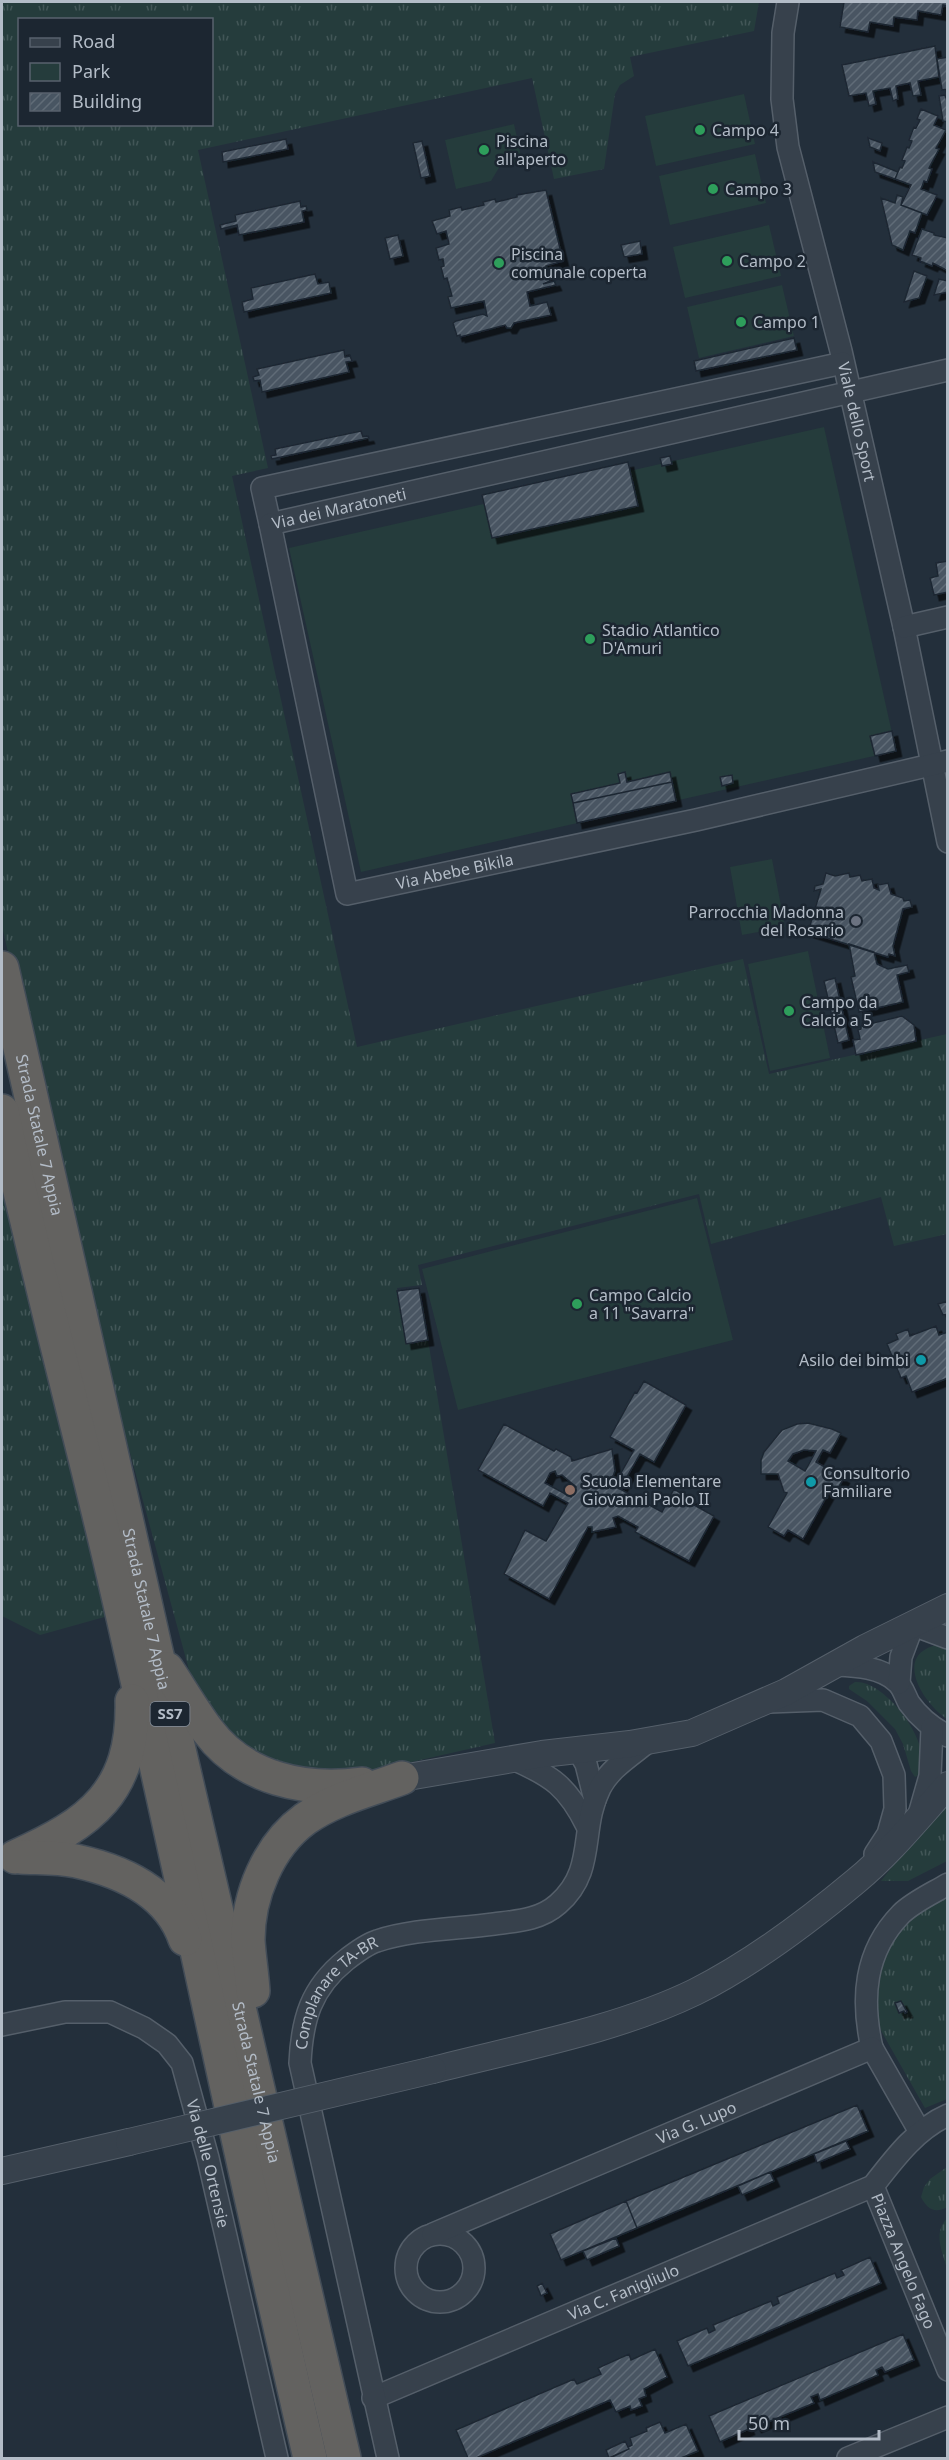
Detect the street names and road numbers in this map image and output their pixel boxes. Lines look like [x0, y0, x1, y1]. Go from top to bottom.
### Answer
street label: Viale dello Sport [833, 360, 881, 484]
street label: Via dei Maratoneti [270, 482, 408, 534]
street label: Via Abebe Bikila [394, 848, 515, 894]
street label: Strada Statale 7 Appia [11, 1052, 68, 1218]
street label: Strada Statale 7 Appia [118, 1526, 176, 1692]
road number: SS7 [150, 1702, 190, 1726]
street label: Complanare TA-BR [290, 1931, 381, 2051]
street label: Strada Statale 7 Appia [227, 2000, 286, 2165]
street label: Via G. Lupo [653, 2096, 740, 2149]
street label: Via delle Ortensie [181, 2097, 235, 2230]
street label: Piazza Angelo Fago [866, 2190, 941, 2332]
street label: Via C. Fanigliulo [564, 2259, 682, 2325]

